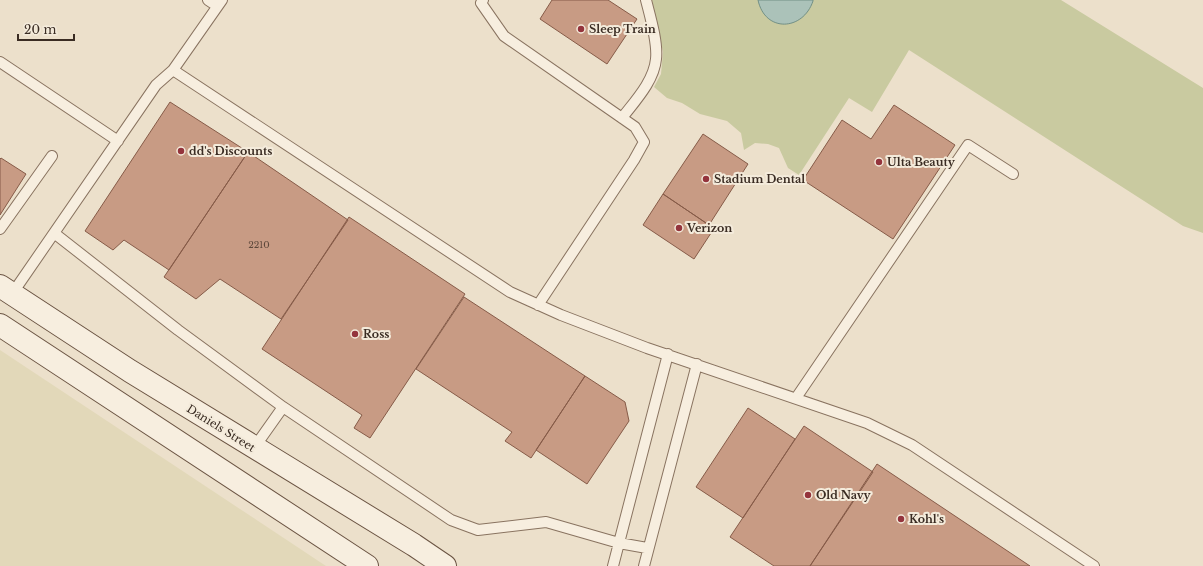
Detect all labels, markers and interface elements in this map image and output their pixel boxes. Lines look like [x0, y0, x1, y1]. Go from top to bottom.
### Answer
scale bar [18, 16, 74, 42]
text: 20 m [24, 22, 56, 37]
place label: Sleep Train [589, 22, 656, 36]
marker: Sleep Train [576, 24, 586, 34]
place label: dd's Discounts [189, 144, 272, 158]
marker: dd's Discounts [176, 146, 186, 156]
place label: Ulta Beauty [887, 155, 956, 169]
marker: Ulta Beauty [874, 157, 884, 167]
place label: Stadium Dental [714, 172, 805, 186]
marker: Stadium Dental [701, 174, 711, 184]
place label: Verizon [686, 221, 732, 235]
marker: Verizon [674, 223, 684, 233]
house number: 2210 [248, 239, 270, 250]
place label: Ross [363, 327, 389, 341]
marker: Ross [350, 329, 360, 339]
street label: Daniels Street [184, 401, 259, 455]
place label: Old Navy [816, 488, 872, 502]
marker: Old Navy [803, 490, 813, 500]
place label: Kohl's [909, 512, 944, 526]
marker: Kohl's [896, 514, 906, 524]

